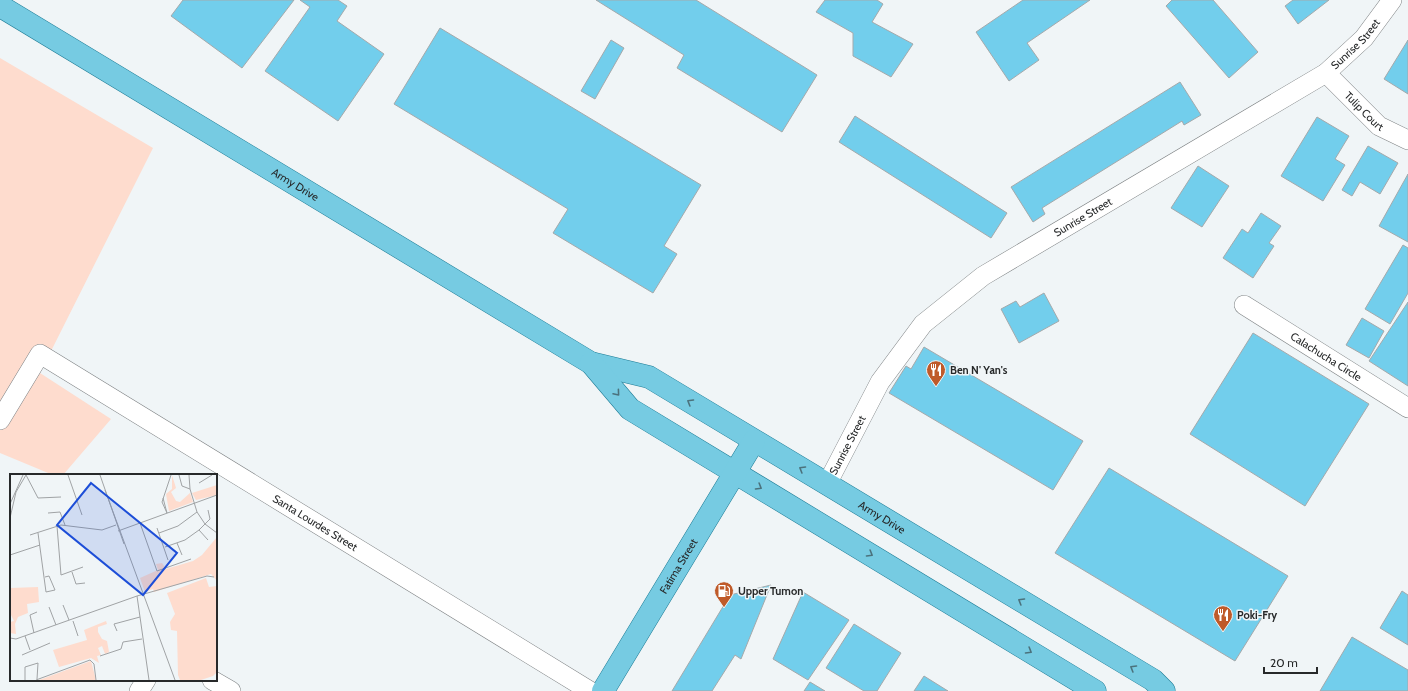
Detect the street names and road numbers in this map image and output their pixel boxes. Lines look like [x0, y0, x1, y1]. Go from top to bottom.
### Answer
street label: Sunrise Street [1328, 16, 1383, 72]
street label: Tulip Court [1342, 89, 1386, 134]
street label: Army Drive [269, 165, 322, 204]
street label: Sunrise Street [1051, 194, 1115, 240]
street label: Calachucha Circle [1288, 329, 1365, 384]
street label: Sunrise Street [826, 413, 869, 477]
street label: Santa Lourdes Street [270, 491, 361, 554]
street label: Army Drive [856, 498, 908, 537]
street label: Fatima Street [656, 536, 701, 596]

